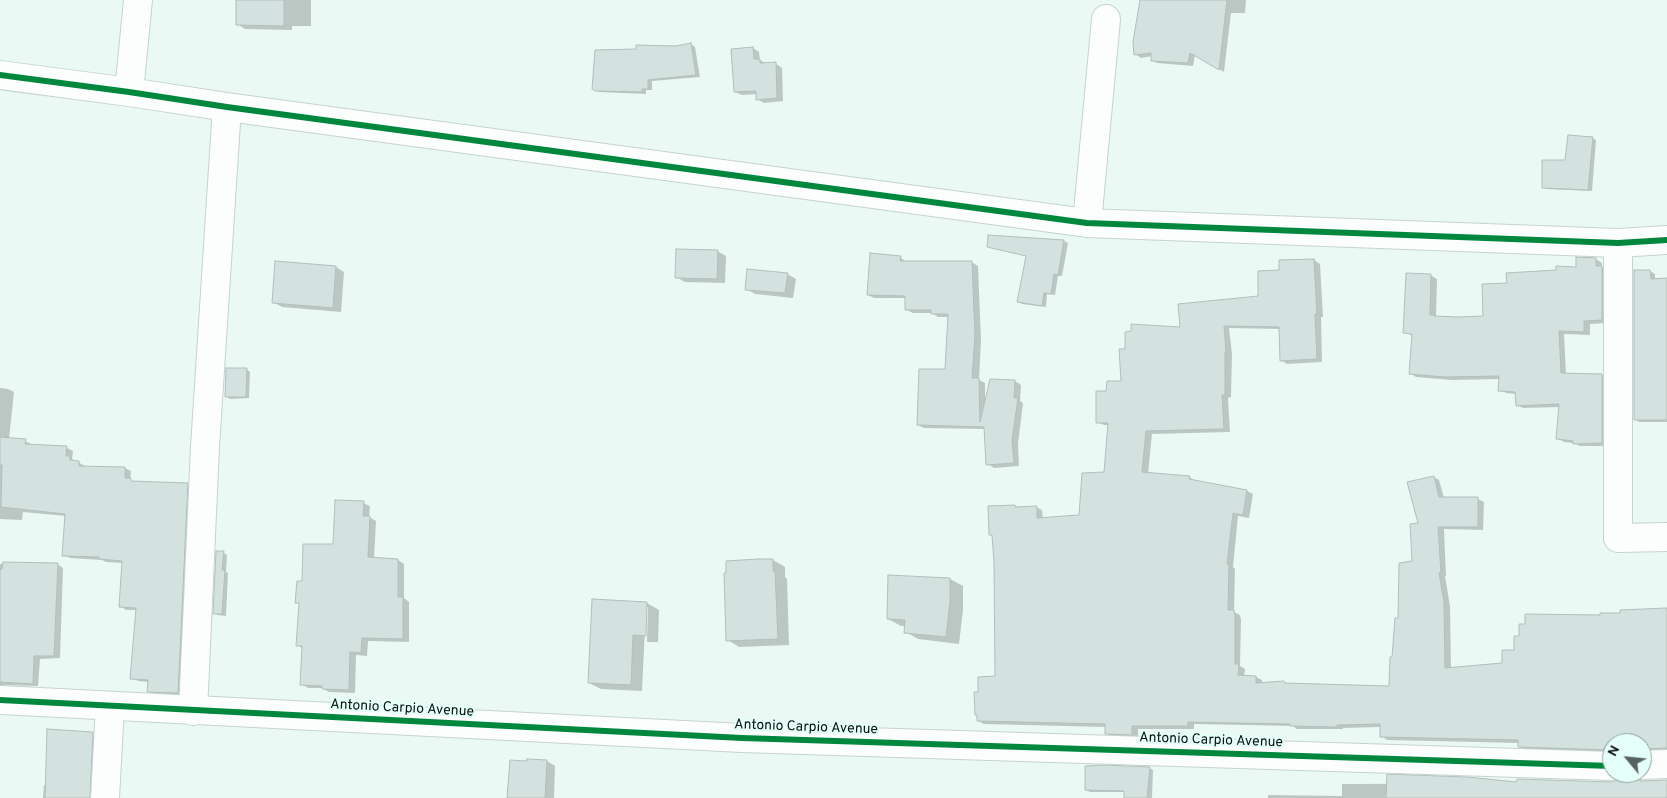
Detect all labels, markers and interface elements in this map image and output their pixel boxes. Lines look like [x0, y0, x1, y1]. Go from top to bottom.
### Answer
street label: Antonio Carpio Avenue [330, 697, 474, 721]
street label: Antonio Carpio Avenue [734, 717, 878, 739]
street label: Antonio Carpio Avenue [1139, 730, 1283, 752]
north arrow [1602, 733, 1652, 783]
text: N [1604, 743, 1624, 760]

